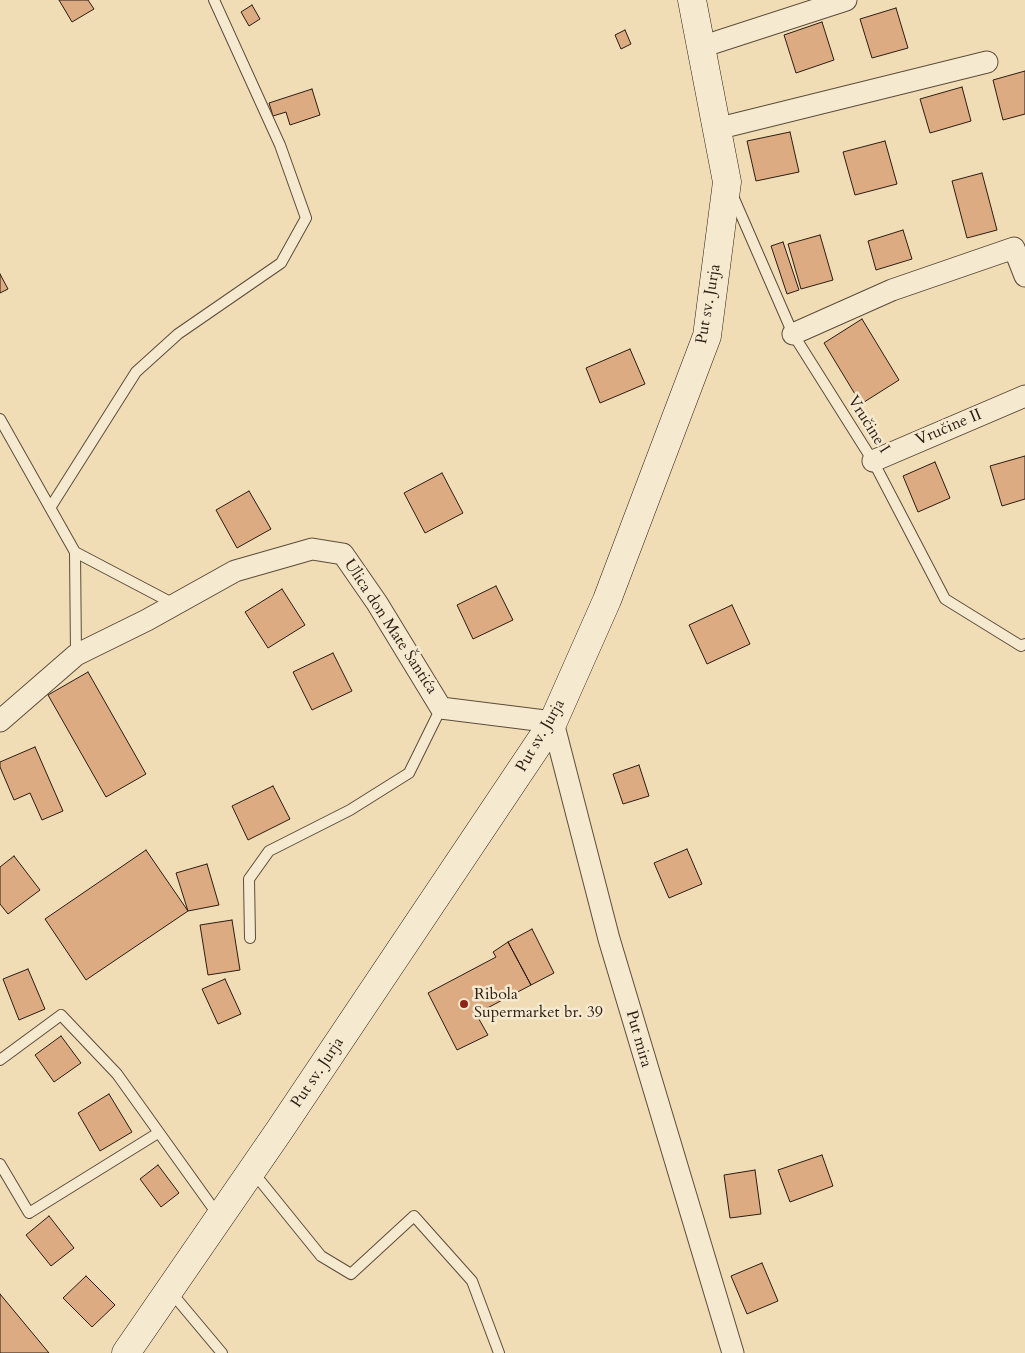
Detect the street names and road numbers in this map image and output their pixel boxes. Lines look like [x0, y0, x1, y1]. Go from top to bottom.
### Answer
street label: Put sv. Jurja [693, 263, 725, 345]
street label: Vručine I [843, 393, 893, 457]
street label: Vručine II [913, 406, 985, 450]
street label: Ulica don Mate Šantića [339, 556, 441, 698]
street label: Put sv. Jurja [512, 696, 570, 776]
street label: Put mira [621, 1008, 655, 1070]
street label: Put sv. Jurja [287, 1034, 349, 1112]

